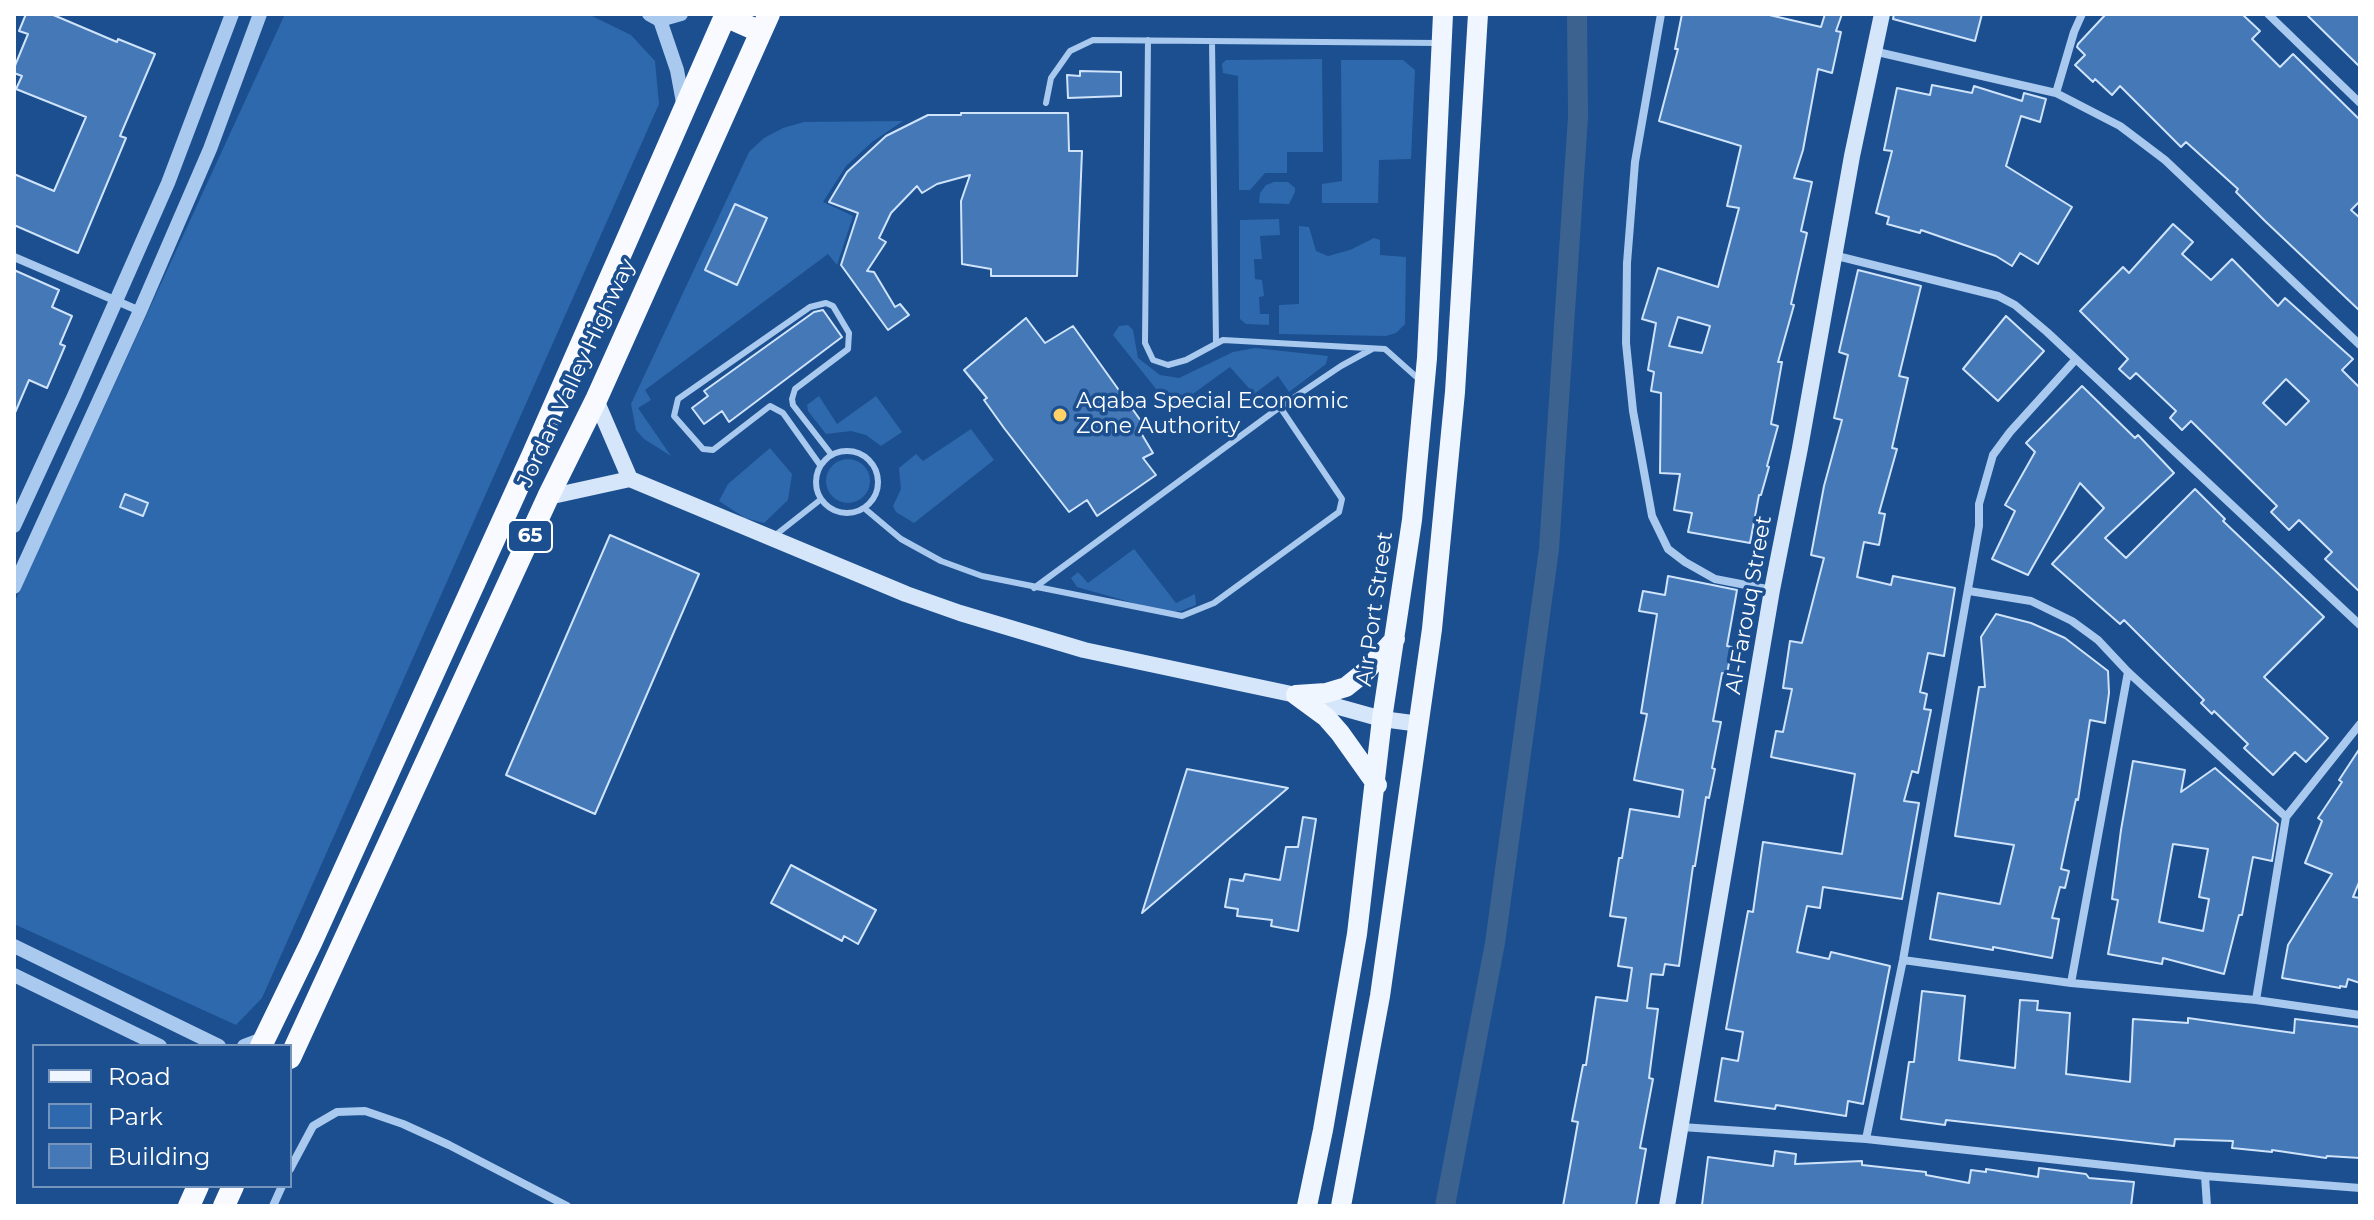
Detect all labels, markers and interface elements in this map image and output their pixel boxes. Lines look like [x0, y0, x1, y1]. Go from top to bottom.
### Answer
street label: Jordan Valley Highway [513, 255, 641, 491]
place label: Aqaba Special Economic Zone Authority [1076, 389, 1349, 440]
marker: Aqaba Special Economic Zone Authority [1051, 406, 1069, 424]
street label: Al-Farouq Street [1720, 514, 1778, 696]
road number: 65 [508, 520, 552, 552]
street label: Air Port Street [1351, 530, 1399, 688]
legend [32, 1044, 292, 1188]
text: Road [108, 1062, 171, 1091]
text: Park [108, 1102, 163, 1131]
text: Building [108, 1142, 211, 1171]

